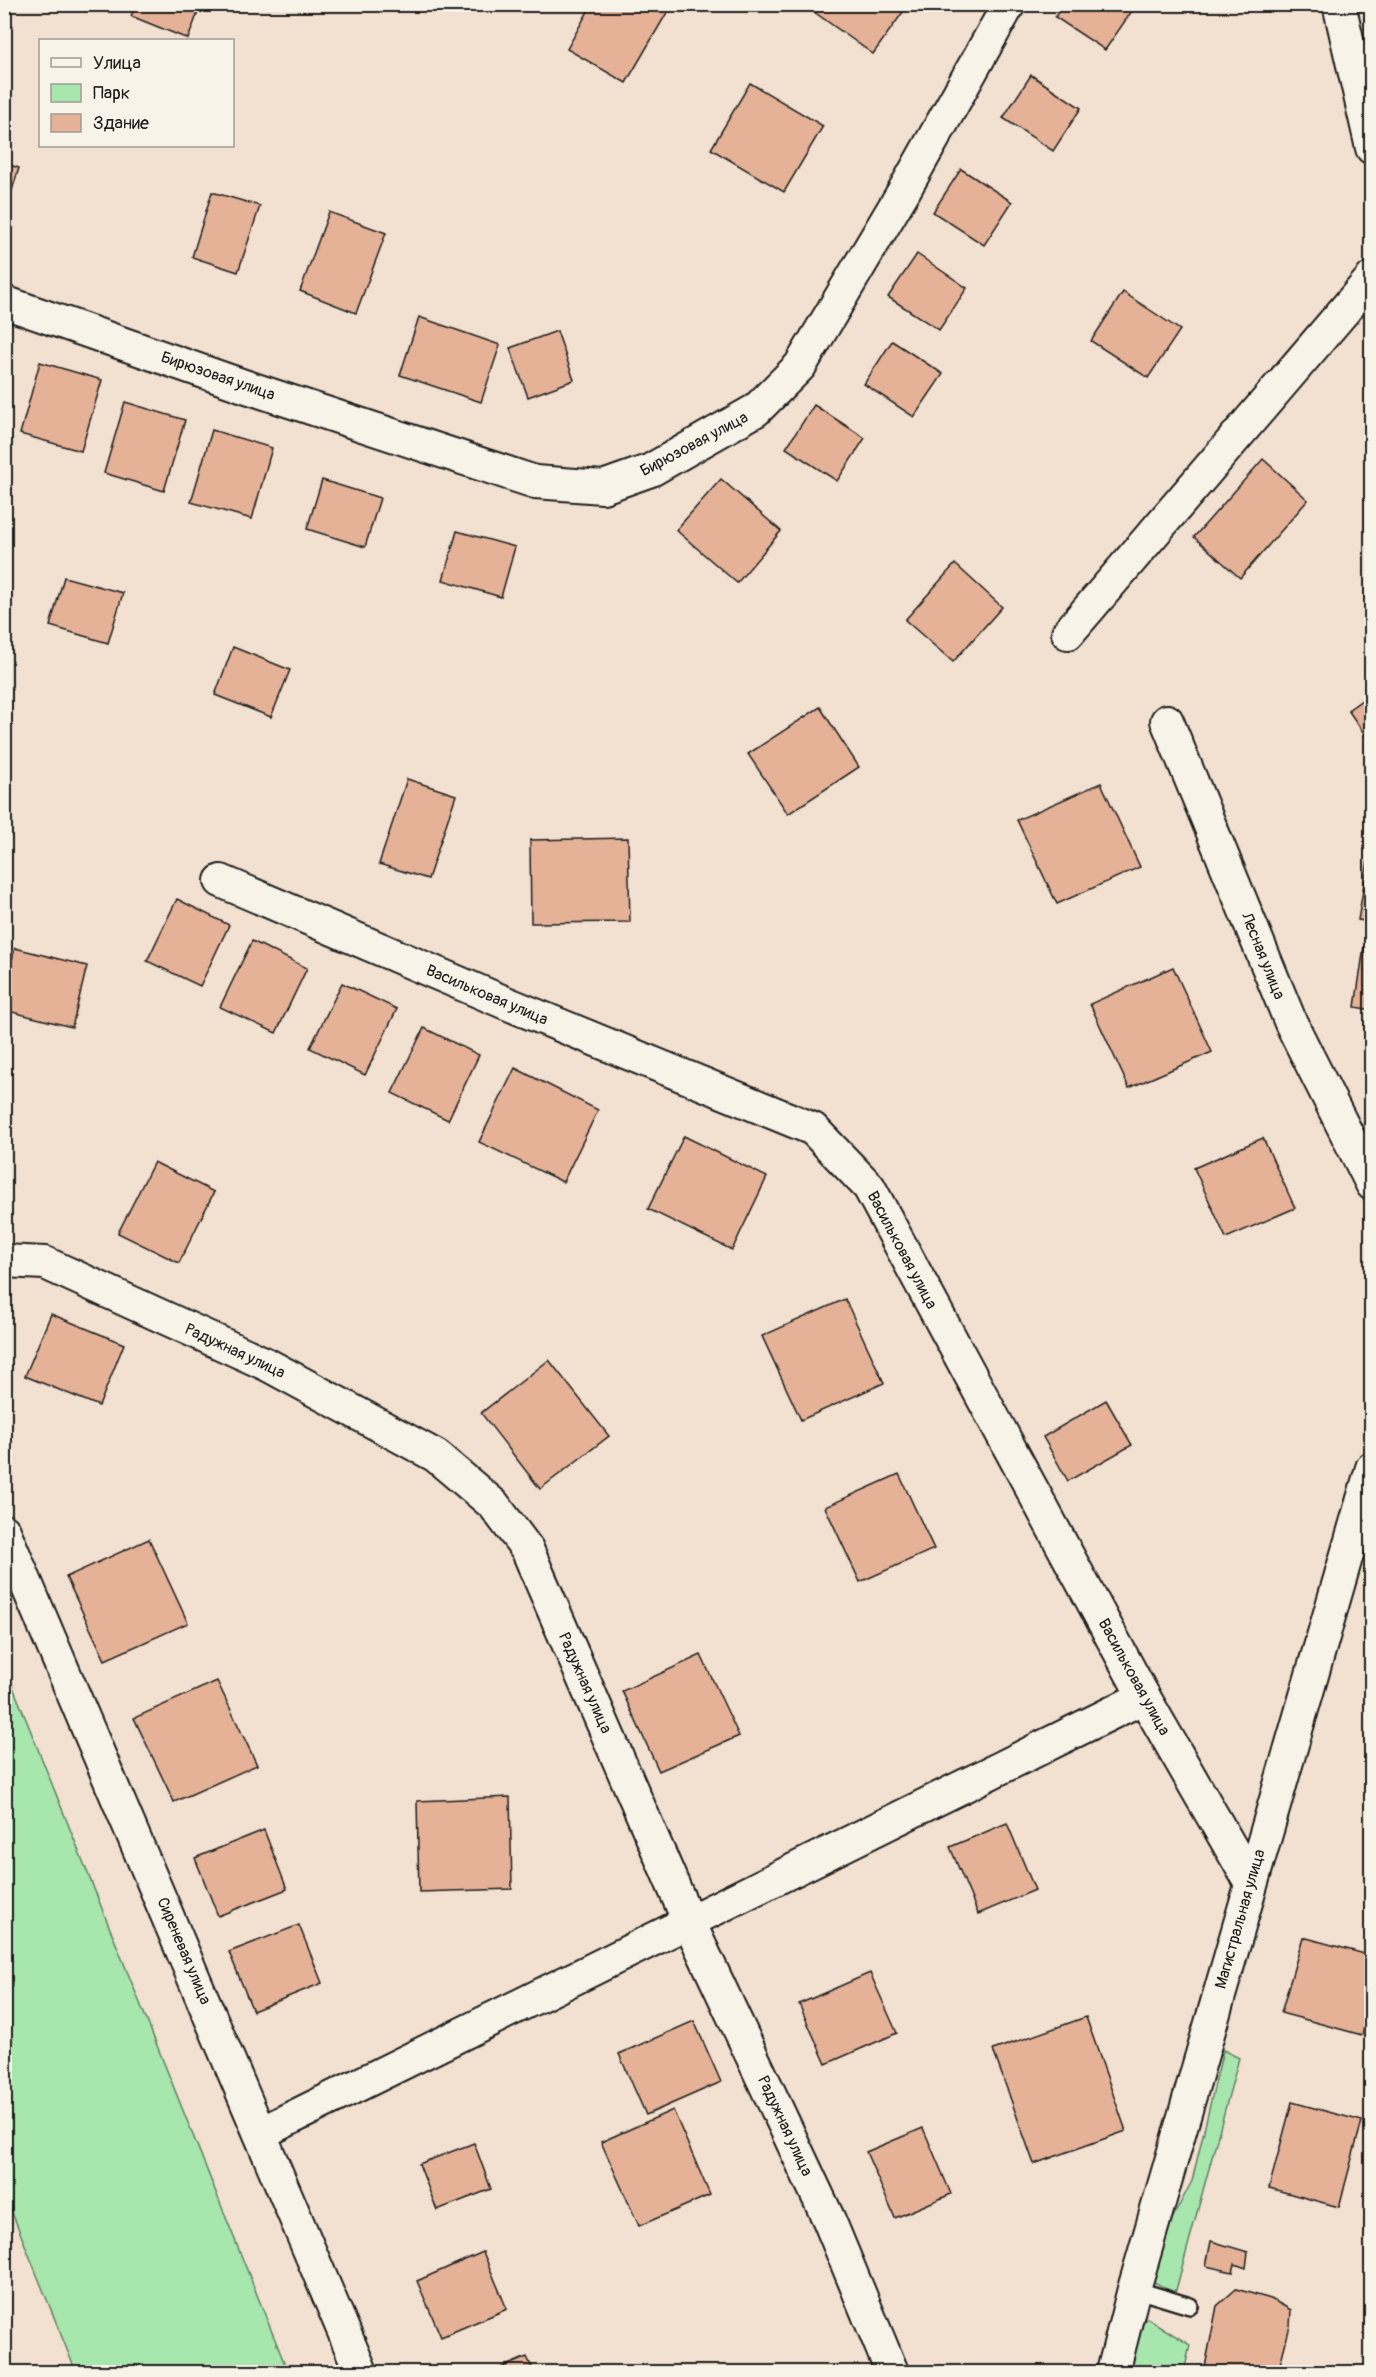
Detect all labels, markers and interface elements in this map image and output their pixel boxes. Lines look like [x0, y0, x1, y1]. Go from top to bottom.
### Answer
legend [39, 39, 234, 147]
text: Улица [93, 52, 141, 75]
text: Парк [93, 82, 130, 105]
text: Здание [93, 112, 149, 135]
street label: Бирюзовая улица [158, 347, 278, 405]
street label: Бирюзовая улица [637, 407, 751, 481]
street label: Лесная улица [1236, 909, 1289, 1002]
street label: Васильковая улица [423, 960, 551, 1030]
street label: Васильковая улица [863, 1188, 941, 1312]
street label: Радужная улица [182, 1319, 288, 1383]
street label: Васильковая улица [1094, 1615, 1174, 1739]
street label: Радужная улица [554, 1629, 616, 1737]
street label: Магистральная улица [1210, 1847, 1270, 1991]
street label: Сиреневая улица [152, 1894, 216, 2008]
street label: Радужная улица [753, 2073, 817, 2179]

